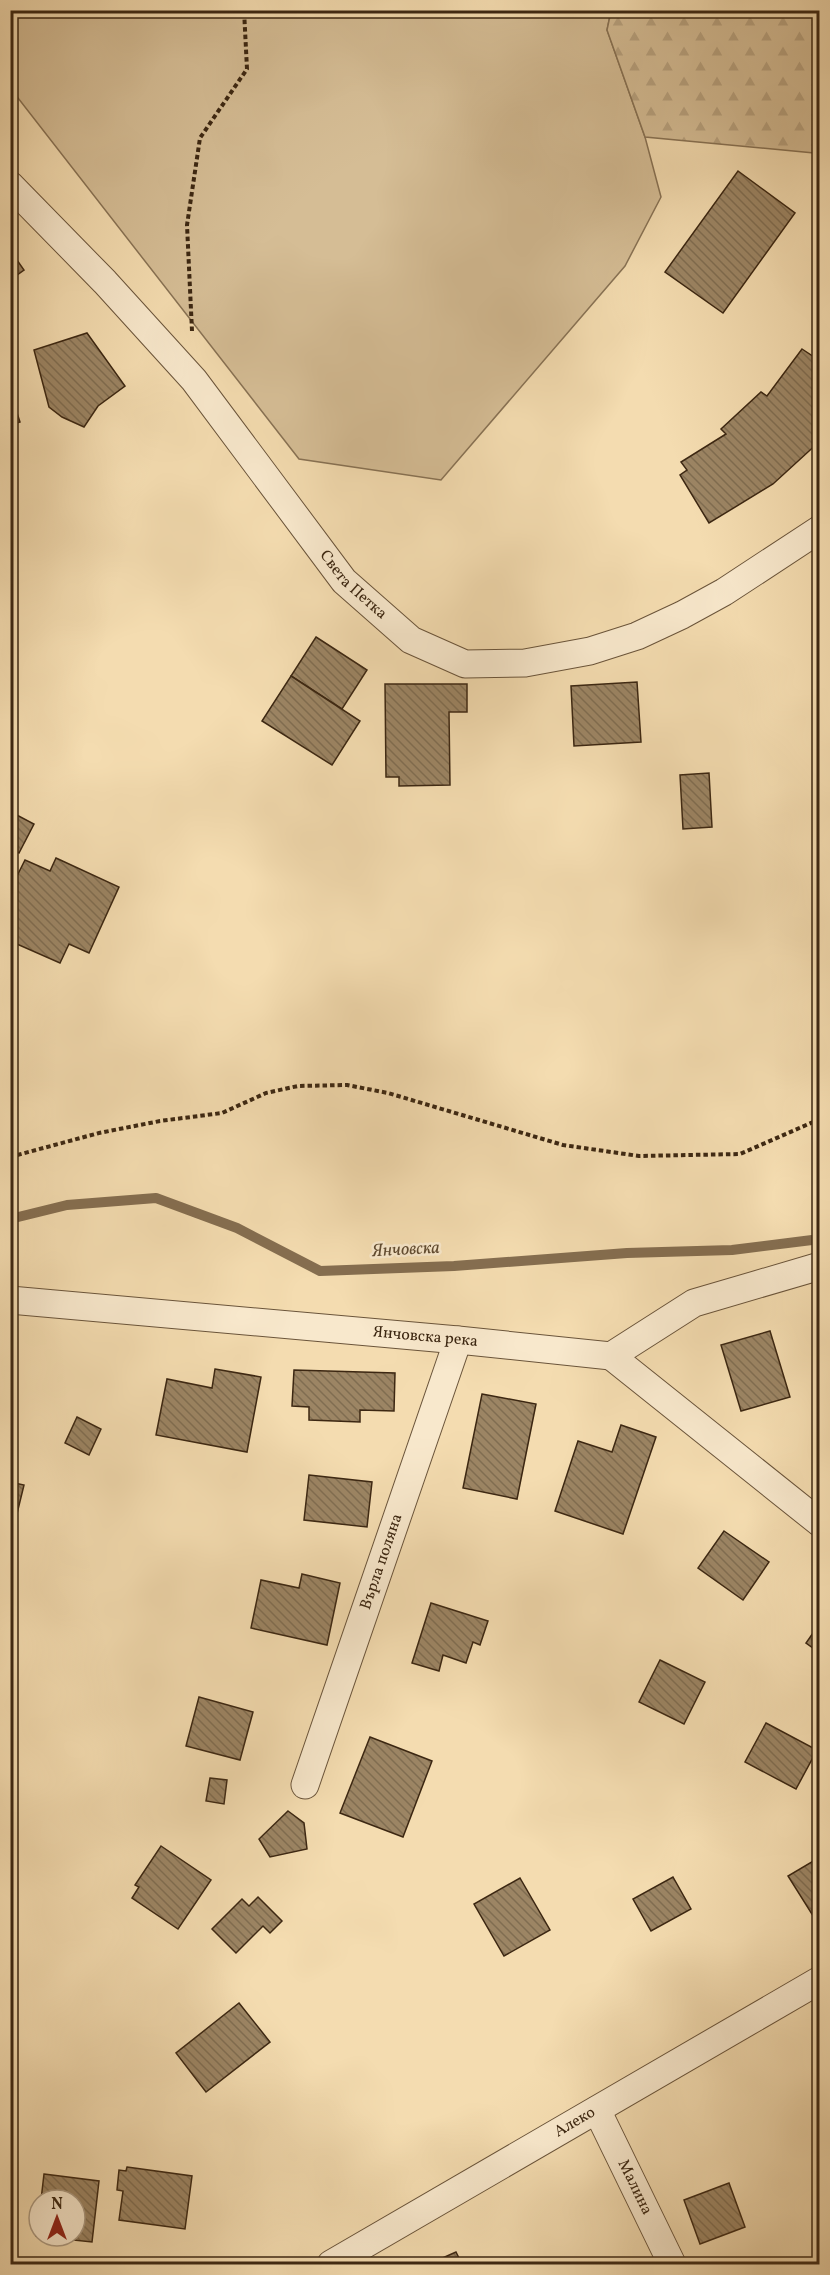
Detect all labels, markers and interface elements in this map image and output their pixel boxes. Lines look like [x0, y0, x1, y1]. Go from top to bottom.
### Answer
street label: Света Петка [314, 546, 392, 625]
water label: Янчовска [371, 1236, 440, 1264]
street label: Янчовска река [372, 1321, 479, 1353]
street label: Върла поляна [355, 1511, 408, 1613]
street label: Алеко [550, 2102, 600, 2143]
street label: Малина [612, 2156, 657, 2219]
north arrow [27, 2188, 87, 2248]
text: N [51, 2194, 63, 2216]

